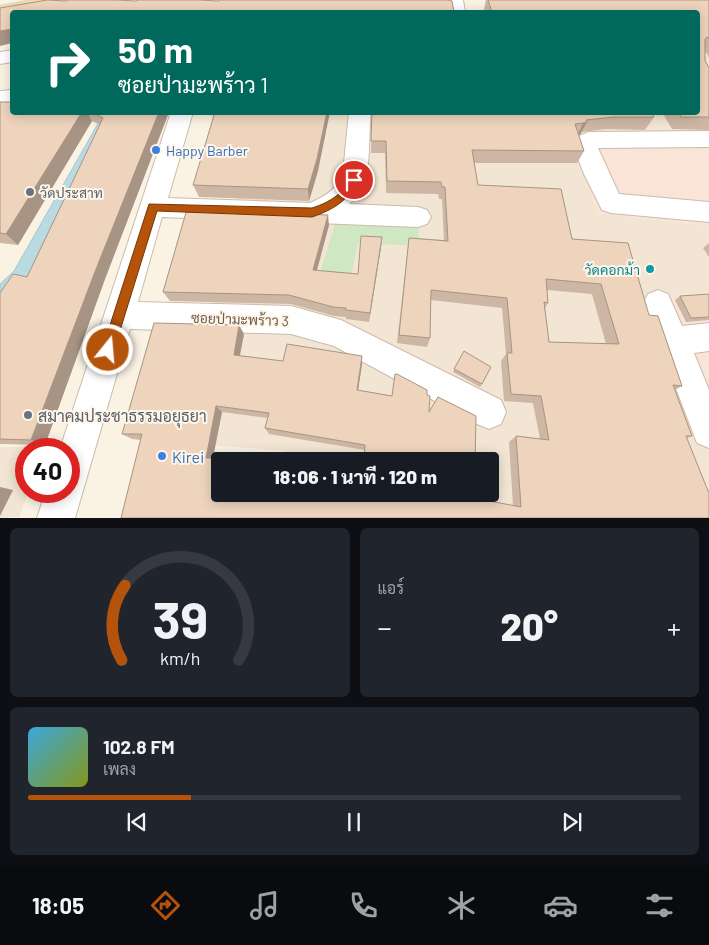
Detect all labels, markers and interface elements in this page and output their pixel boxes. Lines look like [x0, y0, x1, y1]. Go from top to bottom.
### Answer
text: 50 m [118, 28, 193, 70]
icon: right [35, 30, 100, 95]
text: ซอยป่ามะพร้าว 1 [118, 71, 268, 97]
place label: Happy Barber [166, 142, 248, 159]
marker: Happy Barber [150, 144, 162, 156]
pin [333, 159, 375, 201]
icon: arrive [340, 166, 368, 194]
place label: วัดประสาท [40, 184, 103, 201]
marker: วัดประสาท [24, 186, 36, 198]
place label: วัดคอกม้า [584, 261, 640, 278]
marker: วัดคอกม้า [644, 263, 656, 275]
street label: ซอยป่ามะพร้าว 3 [191, 309, 289, 329]
position arrow [81, 323, 133, 375]
place label: สมาคมประชาธรรมอยุธยา [38, 406, 207, 428]
marker: สมาคมประชาธรรมอยุธยา [22, 409, 34, 421]
speed limit sign: 40 [15, 438, 80, 503]
place label: Kirei [172, 447, 204, 466]
marker: Kirei [156, 450, 168, 462]
text: 18:06 · 1 นาที · 120 m [273, 465, 437, 488]
text: แอร์ [378, 578, 404, 597]
text: 39 [152, 587, 208, 649]
text: 20° [501, 603, 558, 649]
text: − [378, 610, 392, 644]
text: + [667, 610, 681, 644]
text: km/h [160, 647, 200, 669]
text: 102.8 FM [103, 735, 175, 758]
text: เพลง [103, 759, 136, 778]
icon: previous [123, 808, 151, 836]
icon: pause [340, 808, 368, 836]
icon: next [558, 808, 586, 836]
icon: directions [148, 888, 183, 923]
icon: music [247, 888, 282, 923]
icon: phone [346, 888, 381, 923]
icon: climate [444, 888, 479, 923]
icon: car [543, 888, 578, 923]
icon: filters [642, 888, 677, 923]
text: 18:05 [32, 892, 84, 918]

